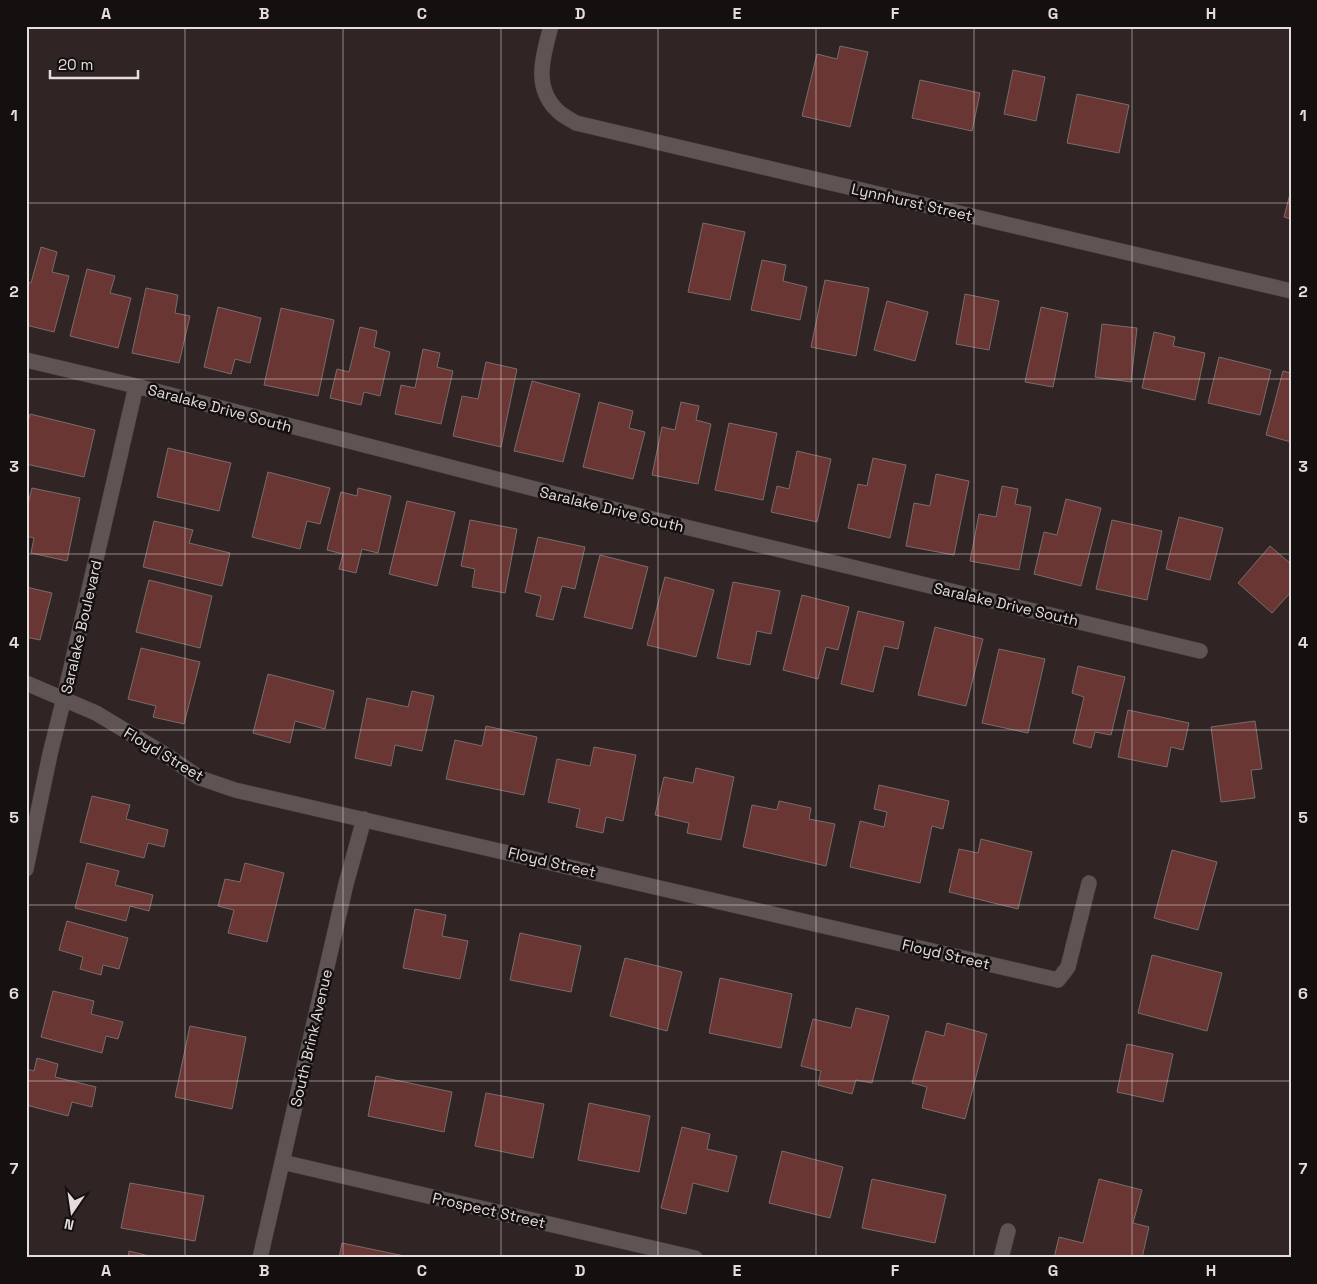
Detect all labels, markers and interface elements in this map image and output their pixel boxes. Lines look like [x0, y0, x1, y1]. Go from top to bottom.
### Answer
text: A [101, 3, 111, 24]
text: B [259, 3, 269, 24]
text: C [417, 3, 427, 24]
text: D [575, 3, 585, 24]
text: E [733, 3, 742, 24]
text: F [891, 3, 900, 24]
text: G [1048, 3, 1058, 24]
text: H [1206, 3, 1216, 24]
scale bar [50, 48, 138, 80]
text: 20 m [58, 55, 93, 74]
text: 1 [10, 105, 18, 126]
text: 1 [1299, 105, 1307, 126]
street label: Lynnhurst Street [850, 179, 975, 225]
text: 2 [9, 281, 19, 302]
text: 2 [1298, 281, 1308, 302]
street label: Saralake Drive South [146, 380, 294, 436]
text: 3 [9, 456, 19, 477]
text: 3 [1298, 456, 1308, 477]
street label: Saralake Drive South [538, 482, 686, 536]
street label: Saralake Boulevard [56, 558, 106, 696]
street label: Saralake Drive South [932, 578, 1080, 630]
text: 4 [9, 632, 19, 653]
text: 4 [1298, 632, 1308, 653]
street label: Floyd Street [121, 723, 207, 785]
text: 5 [9, 807, 19, 828]
text: 5 [1298, 807, 1308, 828]
street label: Floyd Street [506, 843, 598, 881]
street label: Floyd Street [900, 935, 992, 973]
street label: South Brink Avenue [286, 967, 336, 1109]
text: 6 [9, 983, 19, 1004]
text: 6 [1298, 983, 1308, 1004]
text: 7 [10, 1158, 19, 1179]
text: 7 [1299, 1158, 1308, 1179]
north arrow [48, 1186, 98, 1236]
street label: Prospect Street [431, 1188, 547, 1232]
text: N [62, 1215, 76, 1234]
text: A [101, 1260, 111, 1281]
text: B [259, 1260, 269, 1281]
text: C [417, 1260, 427, 1281]
text: D [575, 1260, 585, 1281]
text: E [733, 1260, 742, 1281]
text: F [891, 1260, 900, 1281]
text: G [1048, 1260, 1058, 1281]
text: H [1206, 1260, 1216, 1281]

